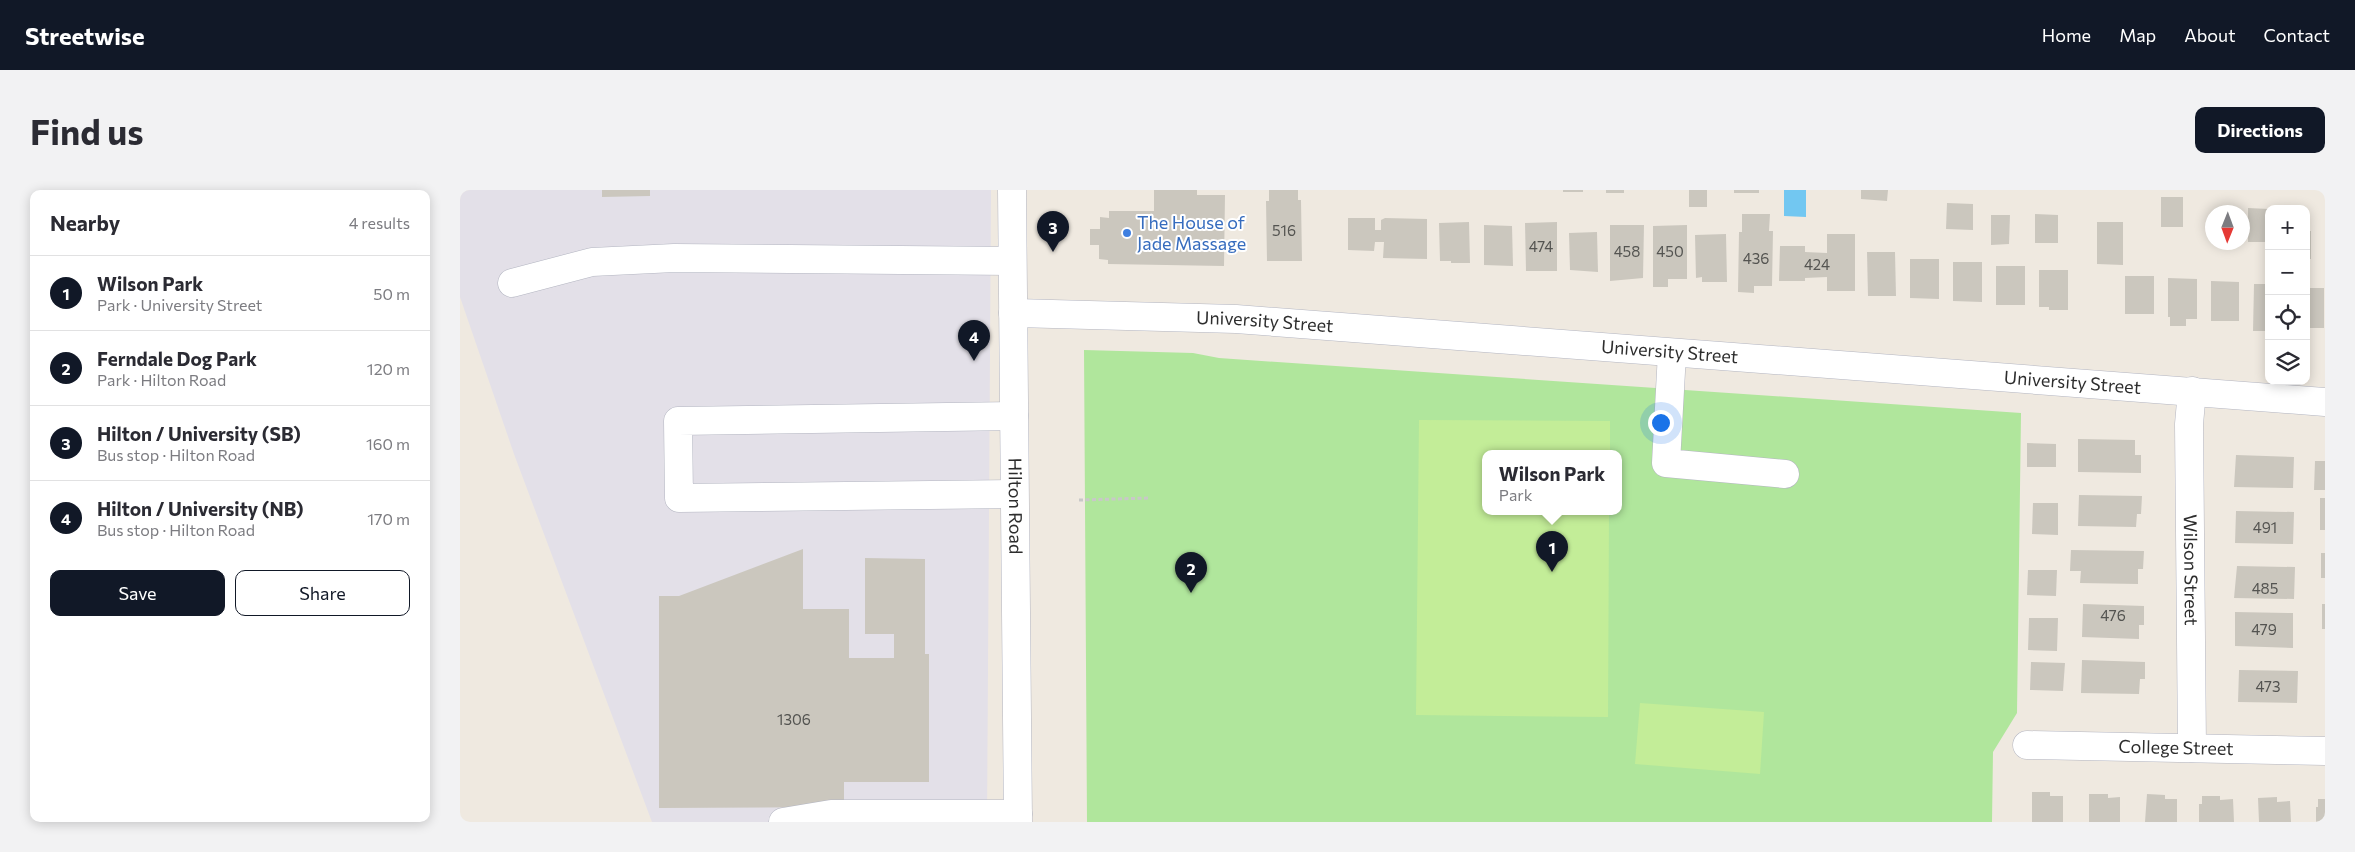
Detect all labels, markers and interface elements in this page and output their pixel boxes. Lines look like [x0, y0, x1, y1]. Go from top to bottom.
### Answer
text: Streetwise [25, 21, 145, 50]
text: Home [2042, 24, 2091, 46]
text: Map [2119, 24, 2156, 46]
text: About [2184, 24, 2236, 46]
text: Contact [2264, 24, 2330, 46]
button: Directions [2195, 107, 2325, 153]
text: Find us [30, 109, 144, 152]
north arrow [2205, 205, 2250, 250]
map controls [2265, 205, 2310, 385]
button: + [2265, 205, 2310, 250]
text: Nearby [50, 210, 120, 235]
pin: 3 [1037, 211, 1069, 252]
place label: The House of Jade Massage [1137, 211, 1246, 254]
text: 4 results [349, 213, 410, 232]
house number: 516 [1272, 221, 1296, 239]
marker: The House of Jade Massage [1121, 227, 1133, 239]
house number: 474 [1529, 237, 1553, 255]
house number: 458 [1614, 242, 1640, 260]
house number: 450 [1656, 242, 1684, 260]
house number: 436 [1743, 249, 1769, 267]
button: − [2265, 250, 2310, 295]
house number: 424 [1804, 255, 1830, 273]
text: Wilson Park [97, 272, 203, 295]
text: 1 [62, 284, 70, 303]
text: 50 m [373, 284, 410, 303]
text: Park · University Street [97, 295, 262, 314]
button: locate [2265, 295, 2310, 340]
street label: University Street [1196, 306, 1334, 336]
pin: 4 [958, 320, 990, 361]
street label: University Street [1600, 335, 1739, 367]
button: layers [2265, 340, 2310, 385]
text: Ferndale Dog Park [97, 347, 257, 370]
text: 2 [61, 359, 71, 378]
text: 120 m [367, 359, 410, 378]
street label: University Street [2003, 366, 2142, 398]
text: Park · Hilton Road [97, 370, 226, 389]
your location [1648, 410, 1674, 436]
text: Hilton / University (SB) [97, 422, 301, 445]
text: 3 [61, 434, 71, 453]
text: 160 m [366, 434, 410, 453]
text: Bus stop · Hilton Road [97, 445, 255, 464]
popup [1482, 450, 1622, 515]
street label: Hilton Road [1005, 458, 1027, 554]
text: Wilson Park [1499, 462, 1605, 485]
text: Park [1499, 485, 1532, 504]
text: Hilton / University (NB) [97, 497, 304, 520]
text: 4 [61, 509, 71, 528]
text: 170 m [367, 509, 410, 528]
street label: Wilson Street [2180, 514, 2203, 626]
house number: 491 [2253, 518, 2277, 536]
text: Bus stop · Hilton Road [97, 520, 255, 539]
pin: 1 [1536, 531, 1568, 572]
pin: 2 [1175, 552, 1207, 593]
button: Save [50, 570, 225, 616]
button: Share [235, 570, 410, 616]
house number: 485 [2252, 579, 2278, 597]
house number: 476 [2100, 606, 2126, 624]
house number: 479 [2251, 620, 2277, 638]
house number: 473 [2255, 677, 2281, 695]
house number: 1306 [777, 710, 811, 728]
street label: College Street [2118, 735, 2234, 759]

